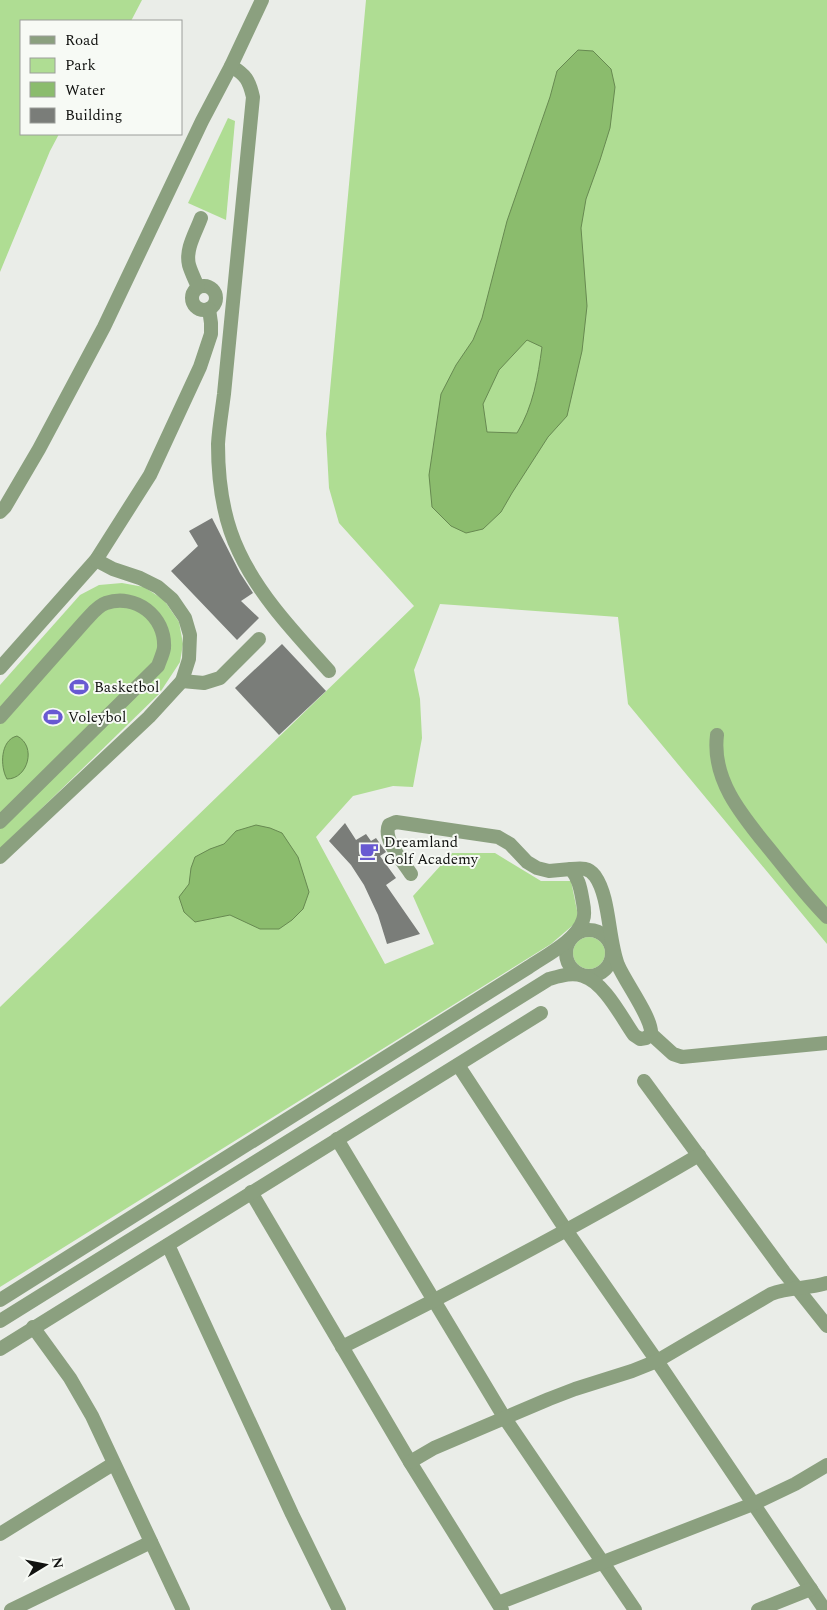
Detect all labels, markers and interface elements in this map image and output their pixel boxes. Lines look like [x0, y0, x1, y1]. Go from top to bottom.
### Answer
legend [20, 20, 182, 135]
text: Road [65, 29, 99, 52]
text: Park [65, 54, 96, 77]
text: Water [65, 79, 105, 102]
text: Building [65, 104, 122, 127]
sports icon: Basketbol [68, 676, 90, 698]
place label: Basketbol [94, 676, 159, 699]
sports icon: Voleybol [42, 706, 64, 728]
place label: Voleybol [68, 706, 126, 729]
place label: Dreamland Golf Academy [384, 831, 479, 871]
cafe icon: Dreamland Golf Academy [358, 840, 380, 862]
north arrow [20, 1540, 70, 1590]
text: N [46, 1555, 69, 1570]

